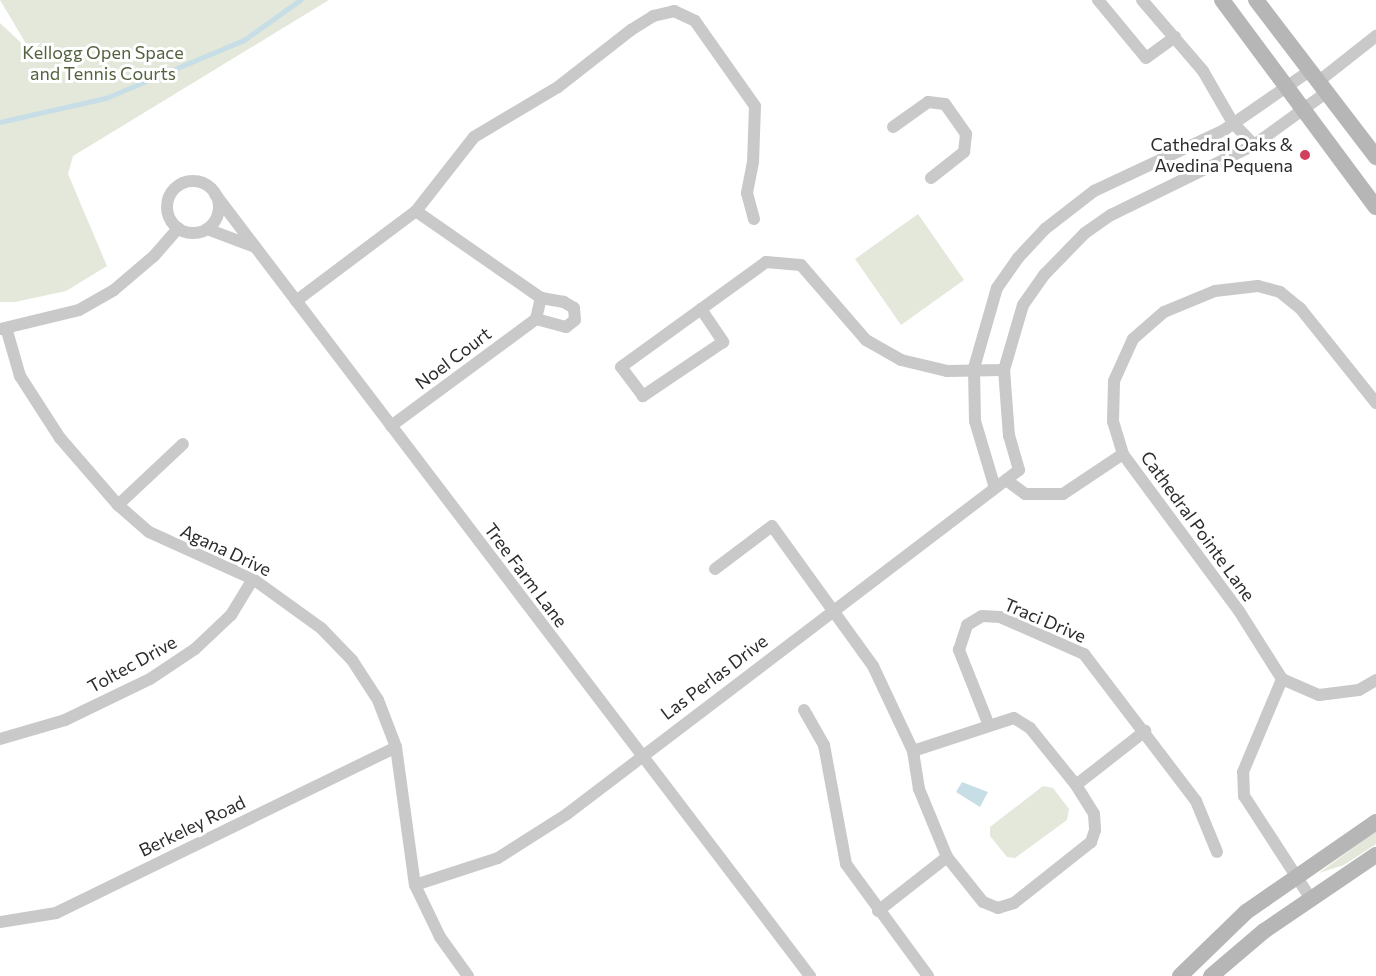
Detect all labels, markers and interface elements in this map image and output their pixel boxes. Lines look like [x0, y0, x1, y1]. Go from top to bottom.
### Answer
park label: Kellogg Open Space and Tennis Courts [22, 42, 184, 84]
place label: Cathedral Oaks & Avedina Pequena [1151, 134, 1293, 176]
marker: Cathedral Oaks & Avedina Pequena [1298, 148, 1312, 162]
street label: Noel Court [411, 322, 495, 394]
street label: Cathedral Pointe Lane [1136, 447, 1260, 605]
street label: Tree Farm Lane [480, 519, 572, 631]
street label: Agana Drive [177, 520, 275, 580]
street label: Traci Drive [1001, 593, 1089, 647]
street label: Las Perlas Drive [656, 630, 772, 724]
street label: Toltec Drive [84, 631, 180, 697]
street label: Berkeley Road [135, 791, 249, 861]

